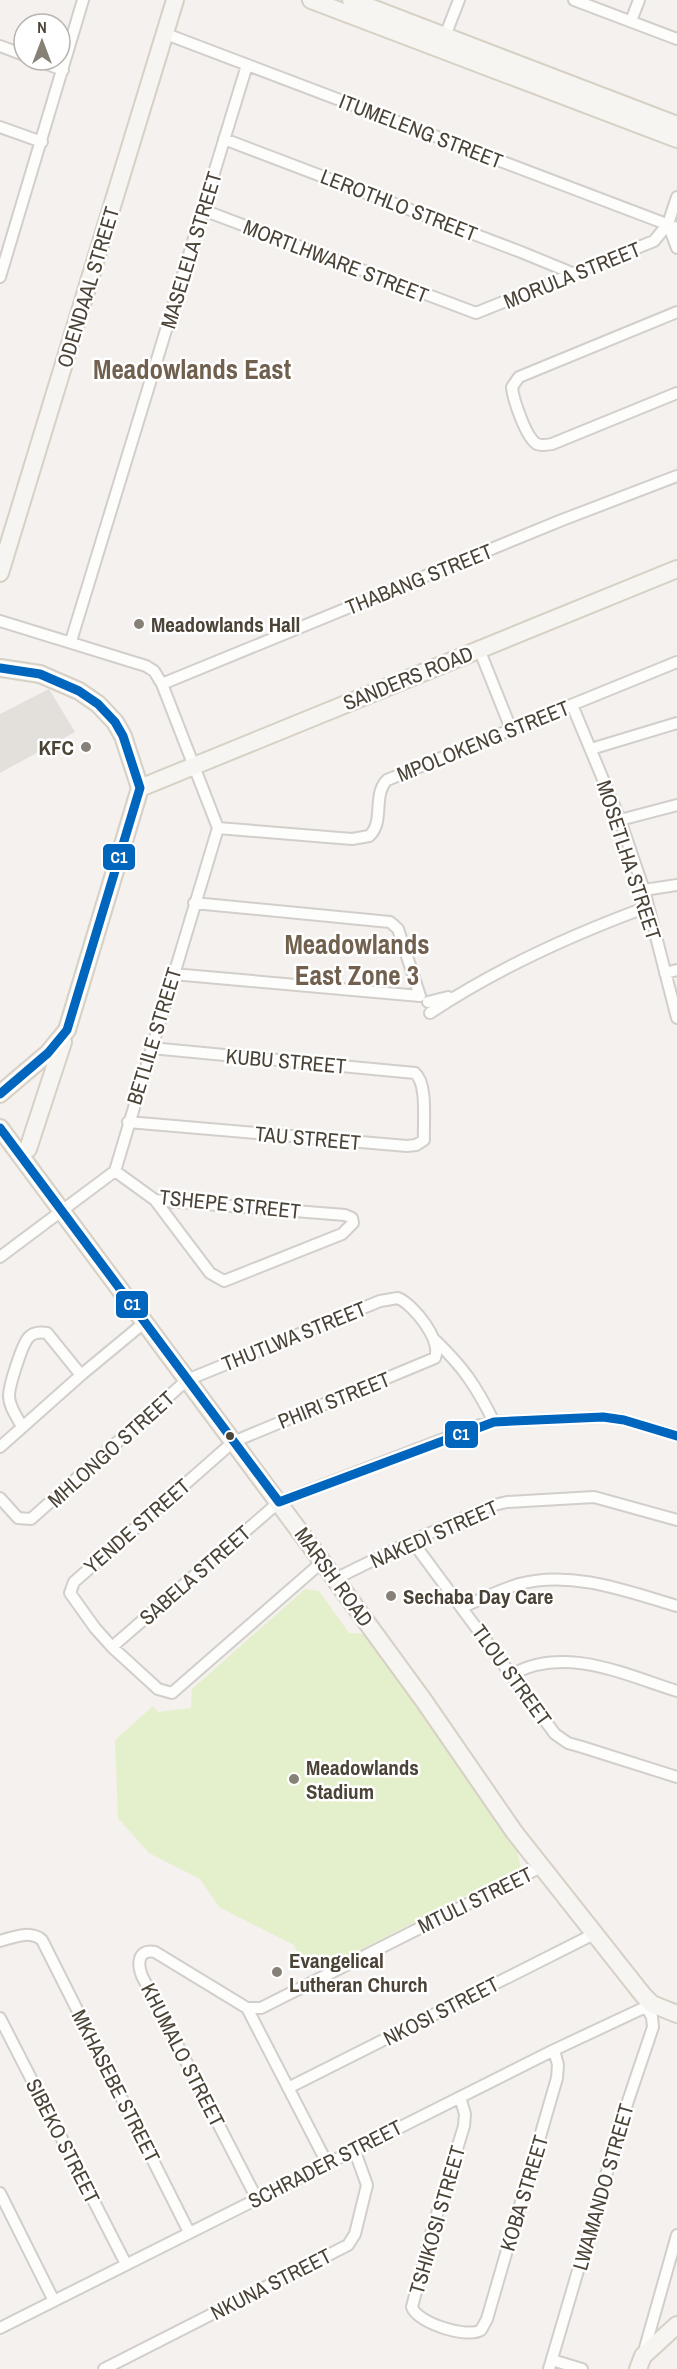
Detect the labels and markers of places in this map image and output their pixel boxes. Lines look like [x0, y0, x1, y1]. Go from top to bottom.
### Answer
place label: Meadowlands Hall [151, 610, 300, 639]
marker: Meadowlands Hall [132, 617, 146, 631]
place label: KFC [39, 733, 74, 762]
marker: KFC [79, 740, 93, 754]
unlabelled marker [224, 1430, 236, 1442]
place label: Sechaba Day Care [403, 1582, 553, 1611]
marker: Sechaba Day Care [384, 1589, 398, 1603]
place label: Meadowlands Stadium [306, 1753, 419, 1806]
marker: Meadowlands Stadium [287, 1772, 301, 1786]
place label: Evangelical Lutheran Church [289, 1946, 428, 1999]
marker: Evangelical Lutheran Church [270, 1965, 284, 1979]

